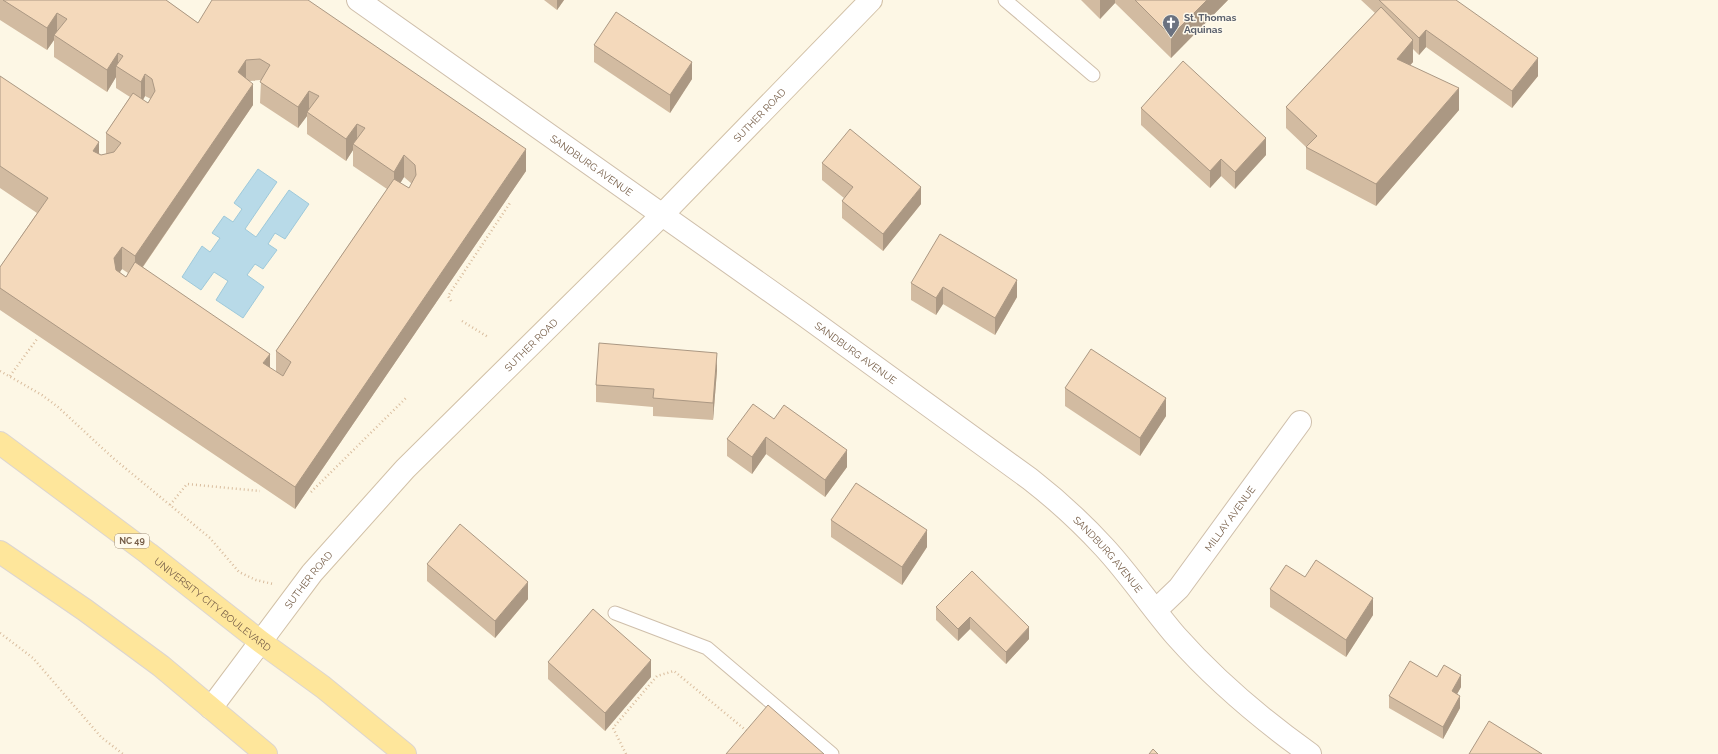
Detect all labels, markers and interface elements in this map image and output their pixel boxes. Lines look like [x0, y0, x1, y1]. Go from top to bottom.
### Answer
place label: St. Thomas Aquinas [1184, 12, 1237, 35]
church icon: St. Thomas Aquinas [1161, 13, 1181, 38]
street label: SUTHER ROAD [731, 86, 788, 144]
street label: SANDBURG AVENUE [548, 132, 635, 198]
street label: SUTHER ROAD [502, 316, 560, 373]
street label: SANDBURG AVENUE [813, 319, 899, 386]
street label: MILLAY AVENUE [1202, 484, 1257, 553]
street label: SANDBURG AVENUE [1071, 514, 1145, 595]
road number: NC 49 [115, 534, 149, 548]
street label: SUTHER ROAD [282, 549, 334, 610]
street label: UNIVERSITY CITY BOULEVARD [152, 555, 273, 653]

